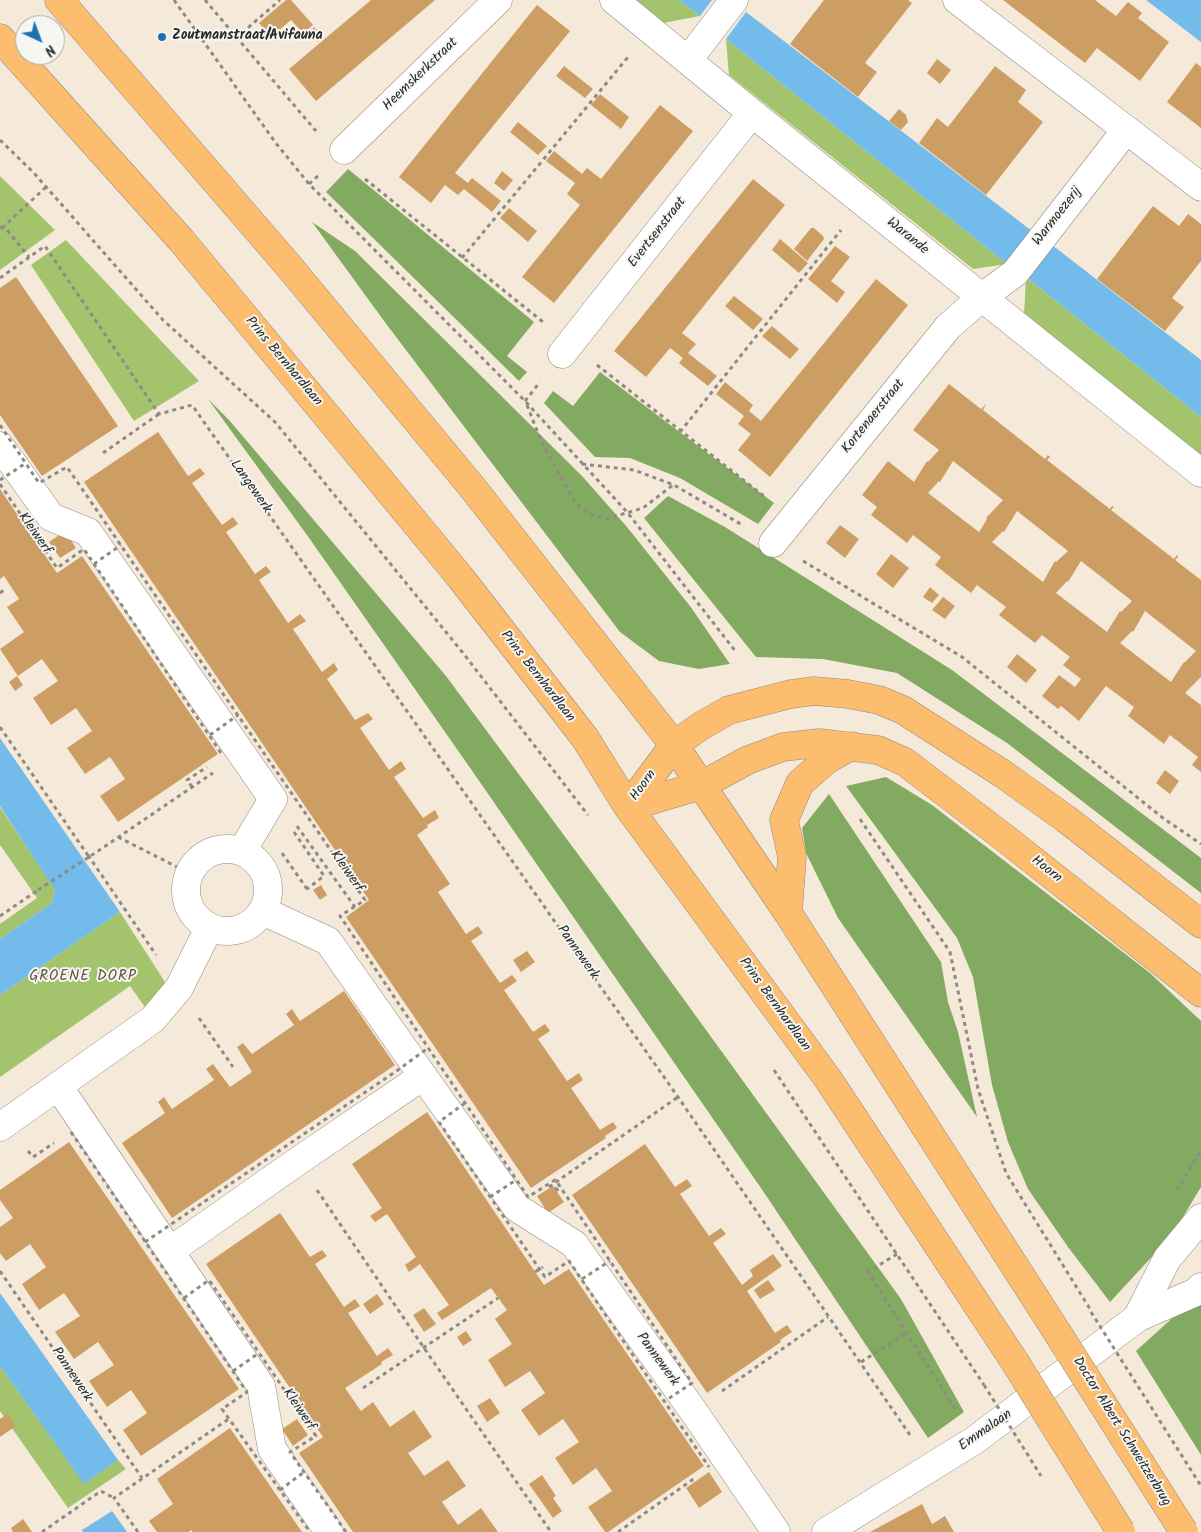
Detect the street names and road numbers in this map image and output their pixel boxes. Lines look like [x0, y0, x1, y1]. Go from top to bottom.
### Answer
street label: Heemskerkstraat [380, 35, 462, 115]
street label: Warmoezerij [1030, 184, 1086, 250]
street label: Evertsenstraat [625, 194, 691, 272]
street label: Warande [882, 215, 932, 259]
street label: Prins Bernhardlaan [241, 314, 325, 410]
street label: Kortenaerstraat [839, 377, 909, 457]
street label: Langewerk [225, 457, 275, 517]
street label: Kleiwerf [14, 510, 54, 558]
street label: Prins Bernhardlaan [496, 628, 578, 726]
street label: Hoorn [627, 767, 661, 805]
street label: Kleiwerf [326, 848, 366, 896]
street label: Hoorn [1027, 853, 1065, 887]
street label: Pannewerk [552, 923, 602, 983]
street label: Prins Bernhardlaan [734, 955, 814, 1055]
street label: Pannewerk [632, 1330, 682, 1390]
street label: Pannewerk [47, 1344, 95, 1406]
street label: Doctor Albert Schweitzerbrug [1068, 1354, 1174, 1510]
street label: Kleiwerf [278, 1386, 318, 1434]
street label: Emmalaan [956, 1407, 1016, 1455]

